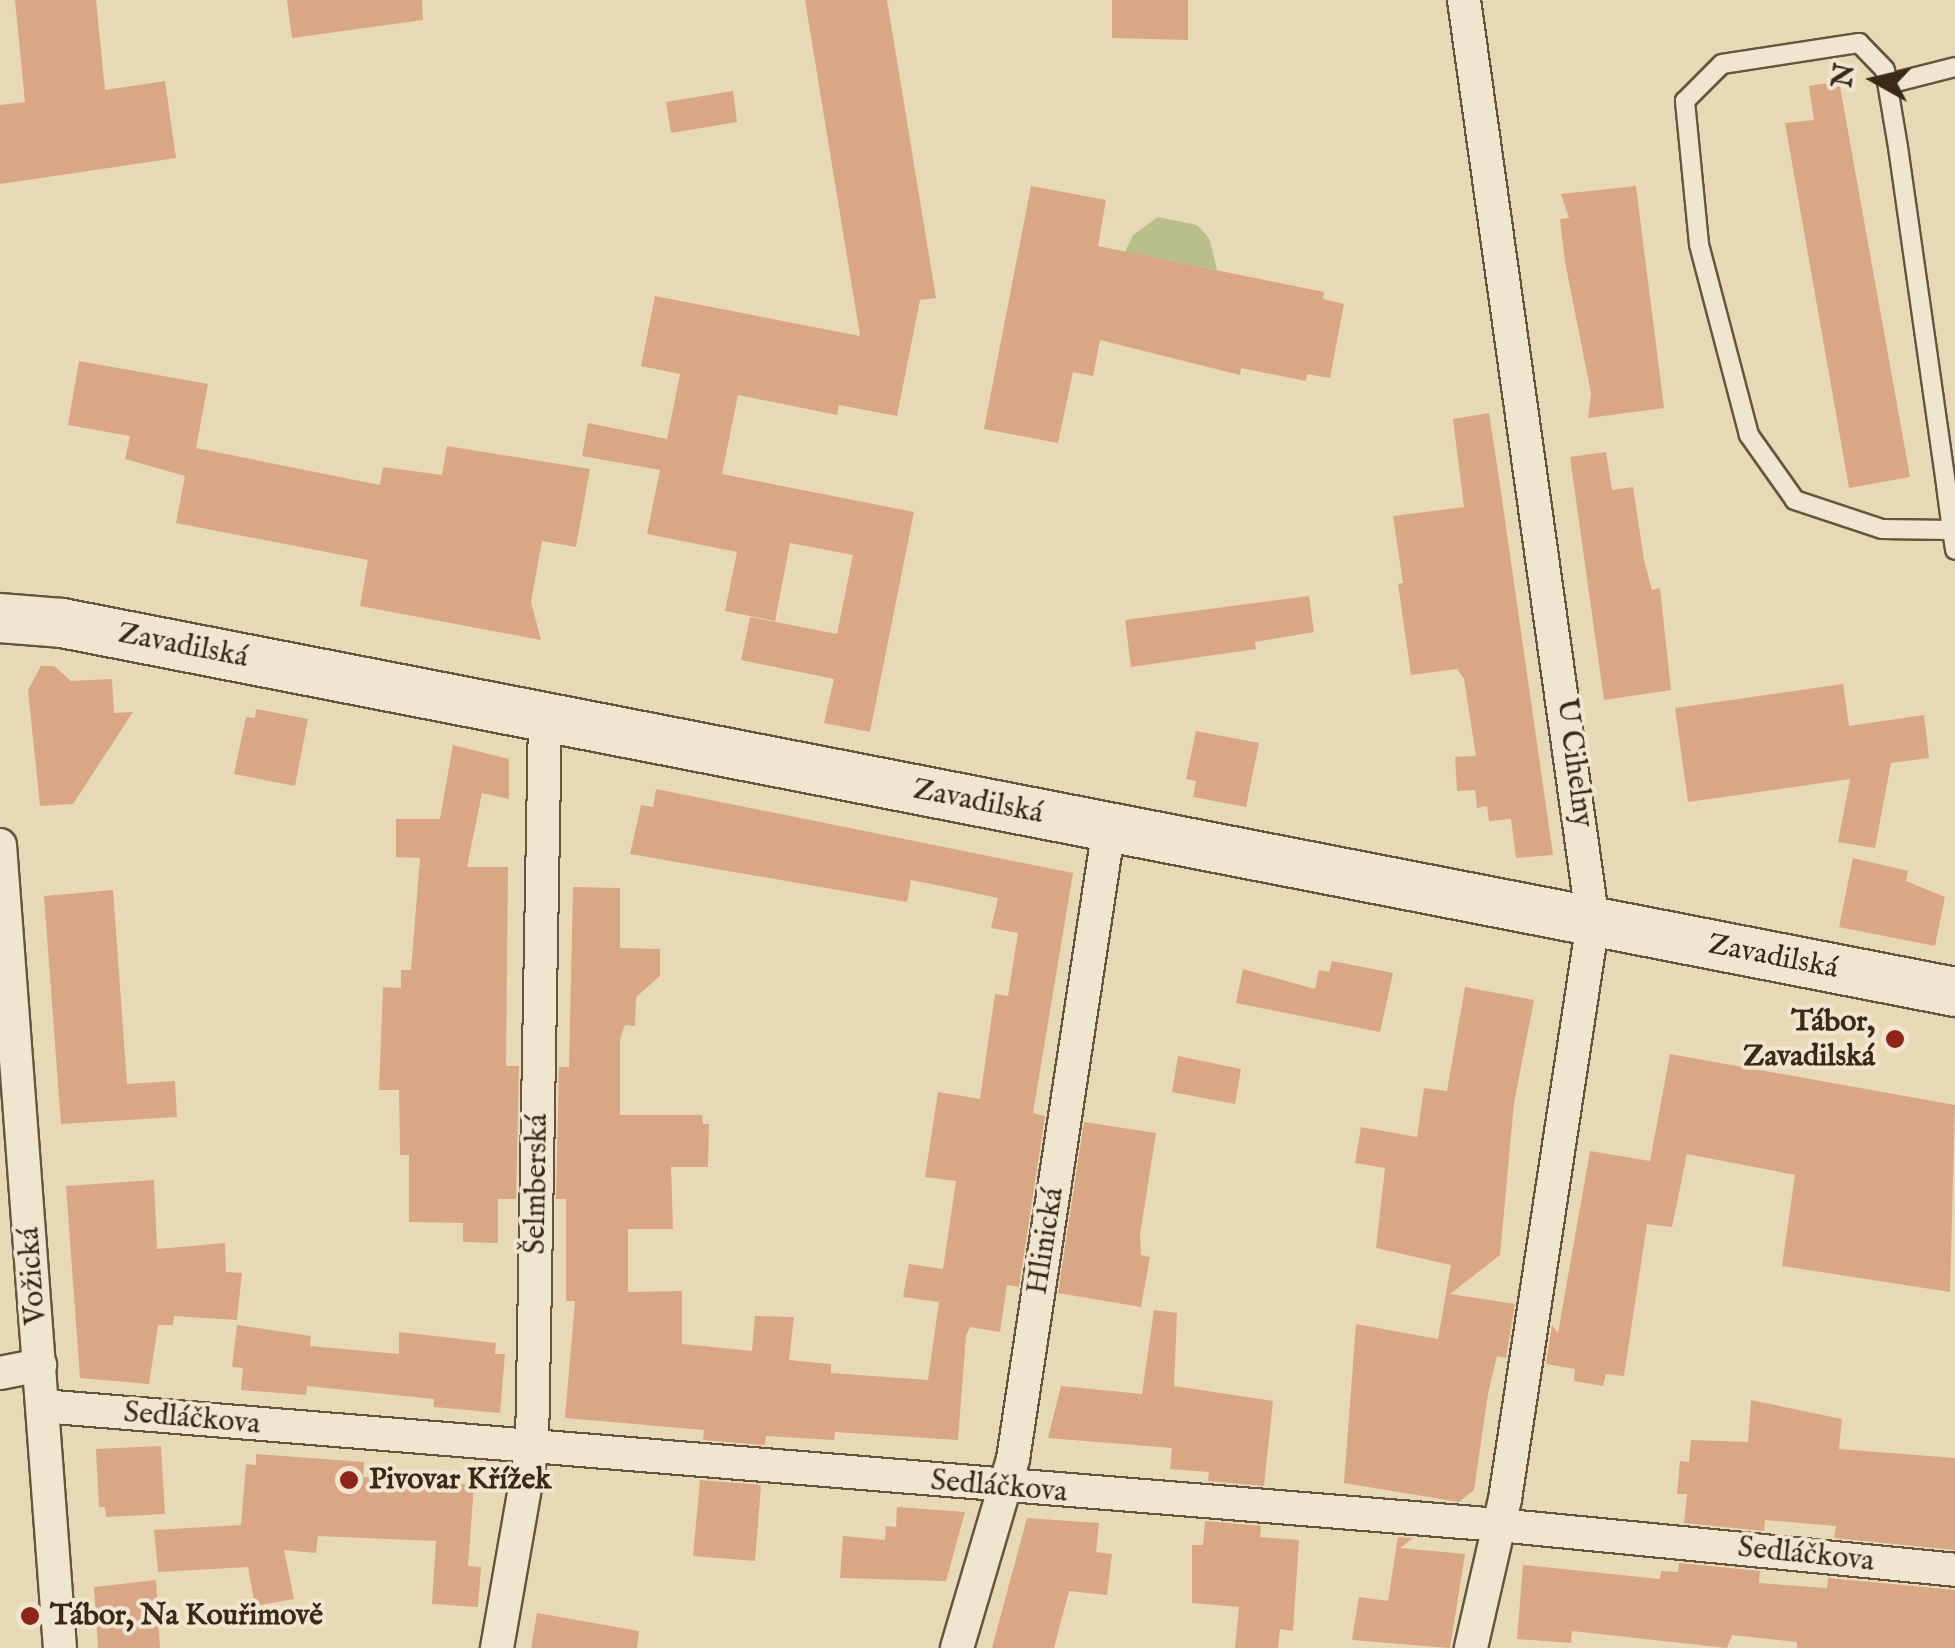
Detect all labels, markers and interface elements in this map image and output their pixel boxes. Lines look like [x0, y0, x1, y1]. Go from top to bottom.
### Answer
north arrow [1825, 30, 1925, 130]
text: N [1826, 61, 1864, 90]
street label: Zavadilská [115, 616, 251, 676]
street label: U Cihelny [1547, 696, 1601, 830]
street label: Zavadilská [910, 772, 1046, 832]
street label: Zavadilská [1705, 927, 1841, 987]
place label: Tábor, Zavadilská [1743, 1004, 1875, 1074]
marker: Tábor, Zavadilská [1884, 1028, 1906, 1050]
street label: Šelmberská [518, 1113, 556, 1255]
street label: Hlinická [1020, 1185, 1072, 1297]
street label: Vožická [12, 1226, 54, 1326]
street label: Sedláčkova [122, 1395, 262, 1443]
place label: Pivovar Křížek [369, 1462, 551, 1498]
street label: Sedláčkova [929, 1463, 1069, 1511]
marker: Pivovar Křížek [338, 1469, 360, 1491]
street label: Sedláčkova [1736, 1530, 1876, 1580]
place label: Tábor, Na Kouřimově [50, 1598, 323, 1634]
marker: Tábor, Na Kouřimově [19, 1605, 41, 1627]

